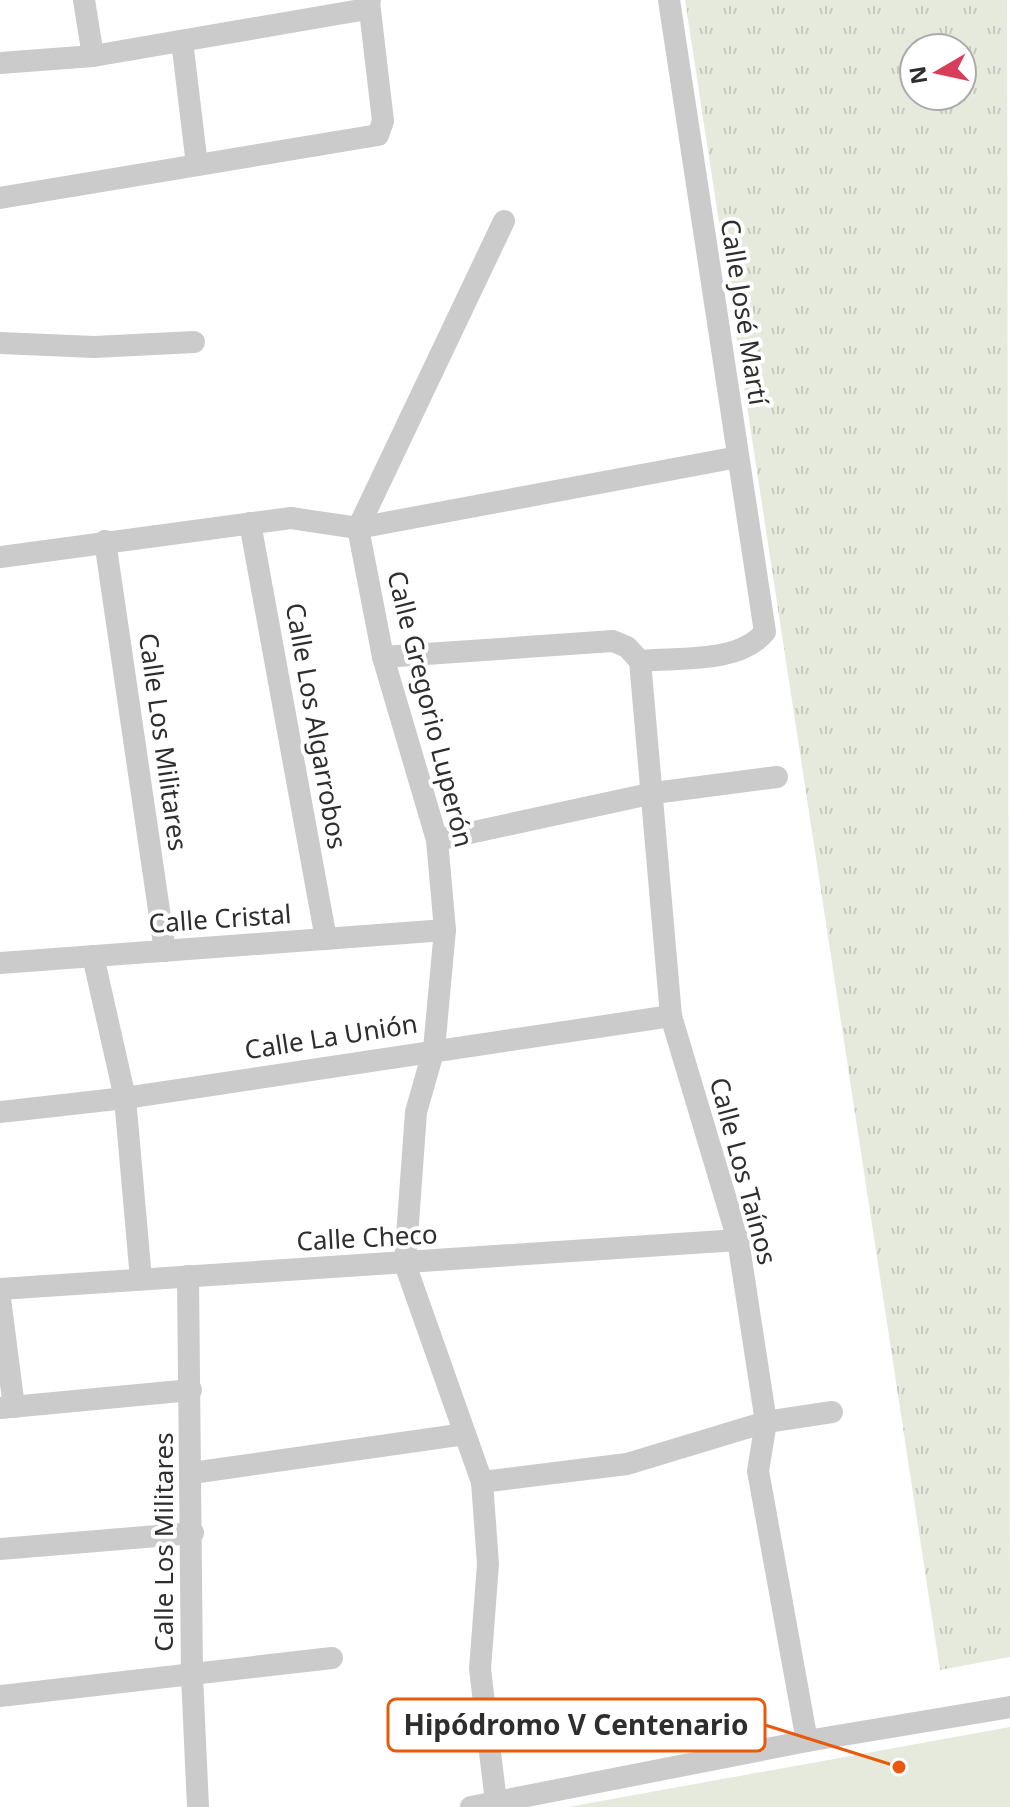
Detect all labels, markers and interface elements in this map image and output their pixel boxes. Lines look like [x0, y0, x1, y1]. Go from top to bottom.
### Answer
north arrow [898, 32, 978, 112]
text: N [901, 64, 933, 86]
street label: Calle José Martí [713, 216, 778, 409]
street label: Calle Gregorio Luperón [379, 567, 483, 851]
street label: Calle Los Algarrobos [278, 600, 356, 852]
street label: Calle Los Militares [131, 631, 197, 853]
street label: Calle Cristal [147, 895, 292, 941]
street label: Calle La Unión [242, 1005, 420, 1067]
street label: Calle Los Taínos [702, 1073, 786, 1268]
street label: Calle Checo [295, 1215, 438, 1259]
street label: Calle Los Militares [145, 1432, 181, 1652]
callout: Hipódromo V Centenario [388, 1699, 765, 1751]
text: Hipódromo V Centenario [404, 1705, 748, 1743]

